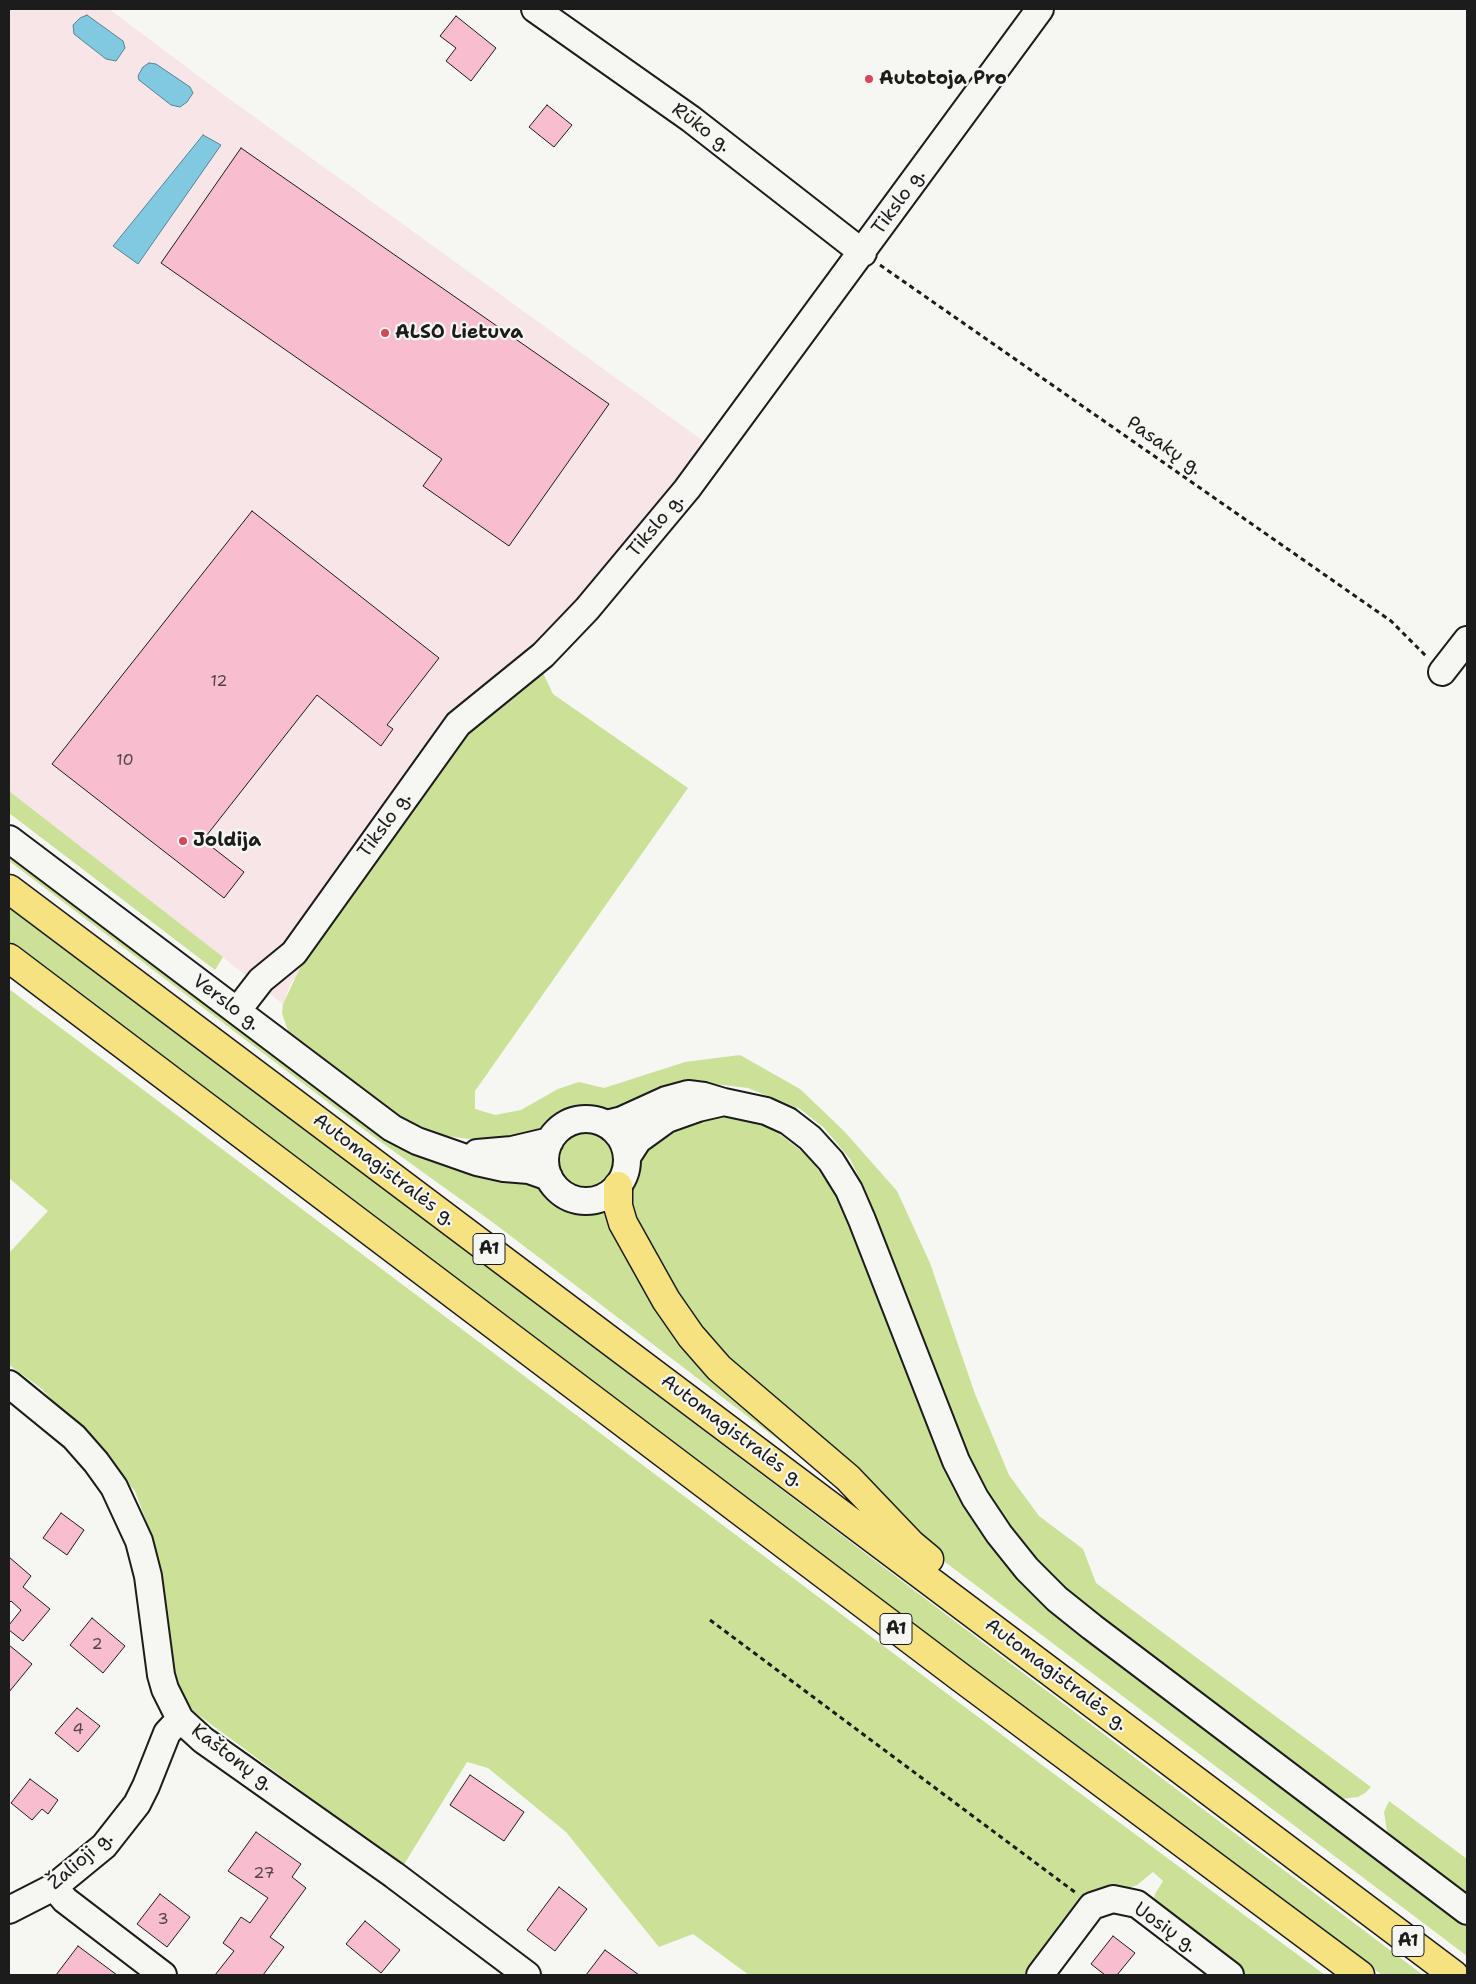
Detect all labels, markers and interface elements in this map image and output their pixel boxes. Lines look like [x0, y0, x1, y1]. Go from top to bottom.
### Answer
place label: Autotoja Pro [879, 68, 1007, 90]
marker: Autotoja Pro [863, 73, 875, 85]
street label: Rūko g. [667, 98, 735, 158]
street label: Tikslo g. [867, 165, 931, 239]
place label: ALSO Lietuva [395, 322, 523, 344]
marker: ALSO Lietuva [379, 327, 391, 339]
street label: Pasakų g. [1122, 412, 1206, 480]
street label: Tikslo g. [623, 490, 689, 562]
house number: 12 [210, 672, 228, 692]
house number: 10 [116, 751, 134, 771]
street label: Tikslo g. [353, 788, 417, 862]
place label: Joldija [193, 830, 261, 852]
marker: Joldija [177, 835, 189, 847]
street label: Verslo g. [188, 970, 264, 1036]
street label: Automagistralės g. [308, 1109, 460, 1231]
road number: A1 [473, 1234, 505, 1264]
street label: Automagistralės g. [656, 1370, 808, 1492]
road number: A1 [880, 1614, 912, 1645]
street label: Automagistralės g. [980, 1614, 1132, 1736]
house number: 2 [91, 1635, 103, 1655]
house number: 4 [72, 1720, 84, 1740]
street label: Kaštonų g. [186, 1720, 278, 1796]
street label: Žalioji g. [44, 1827, 118, 1895]
house number: 27 [253, 1864, 275, 1884]
street label: Uosių g. [1129, 1898, 1201, 1958]
house number: 3 [157, 1910, 169, 1930]
road number: A1 [1392, 1925, 1424, 1956]

